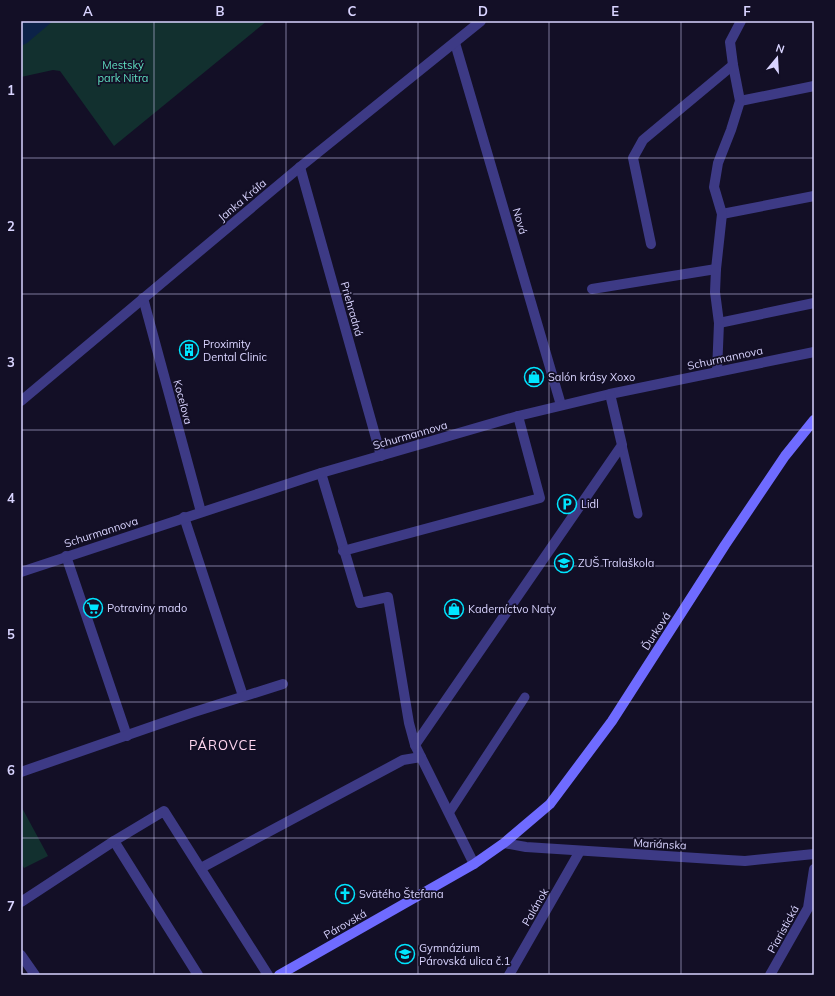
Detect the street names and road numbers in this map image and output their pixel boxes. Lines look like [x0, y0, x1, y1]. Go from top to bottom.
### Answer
street label: Janka Kráľa [215, 176, 269, 224]
street label: Nová [510, 206, 530, 236]
street label: Priehradná [338, 280, 366, 338]
street label: Schurmannova [686, 343, 764, 373]
street label: Koceľova [170, 378, 196, 426]
street label: Schurmannova [371, 418, 449, 452]
street label: Schurmannova [62, 513, 140, 551]
street label: Ďurková [638, 609, 674, 653]
street label: Mariánska [633, 836, 687, 852]
street label: Palánok [519, 885, 552, 928]
street label: Piaristická [764, 903, 802, 955]
street label: Párovská [321, 906, 369, 942]

